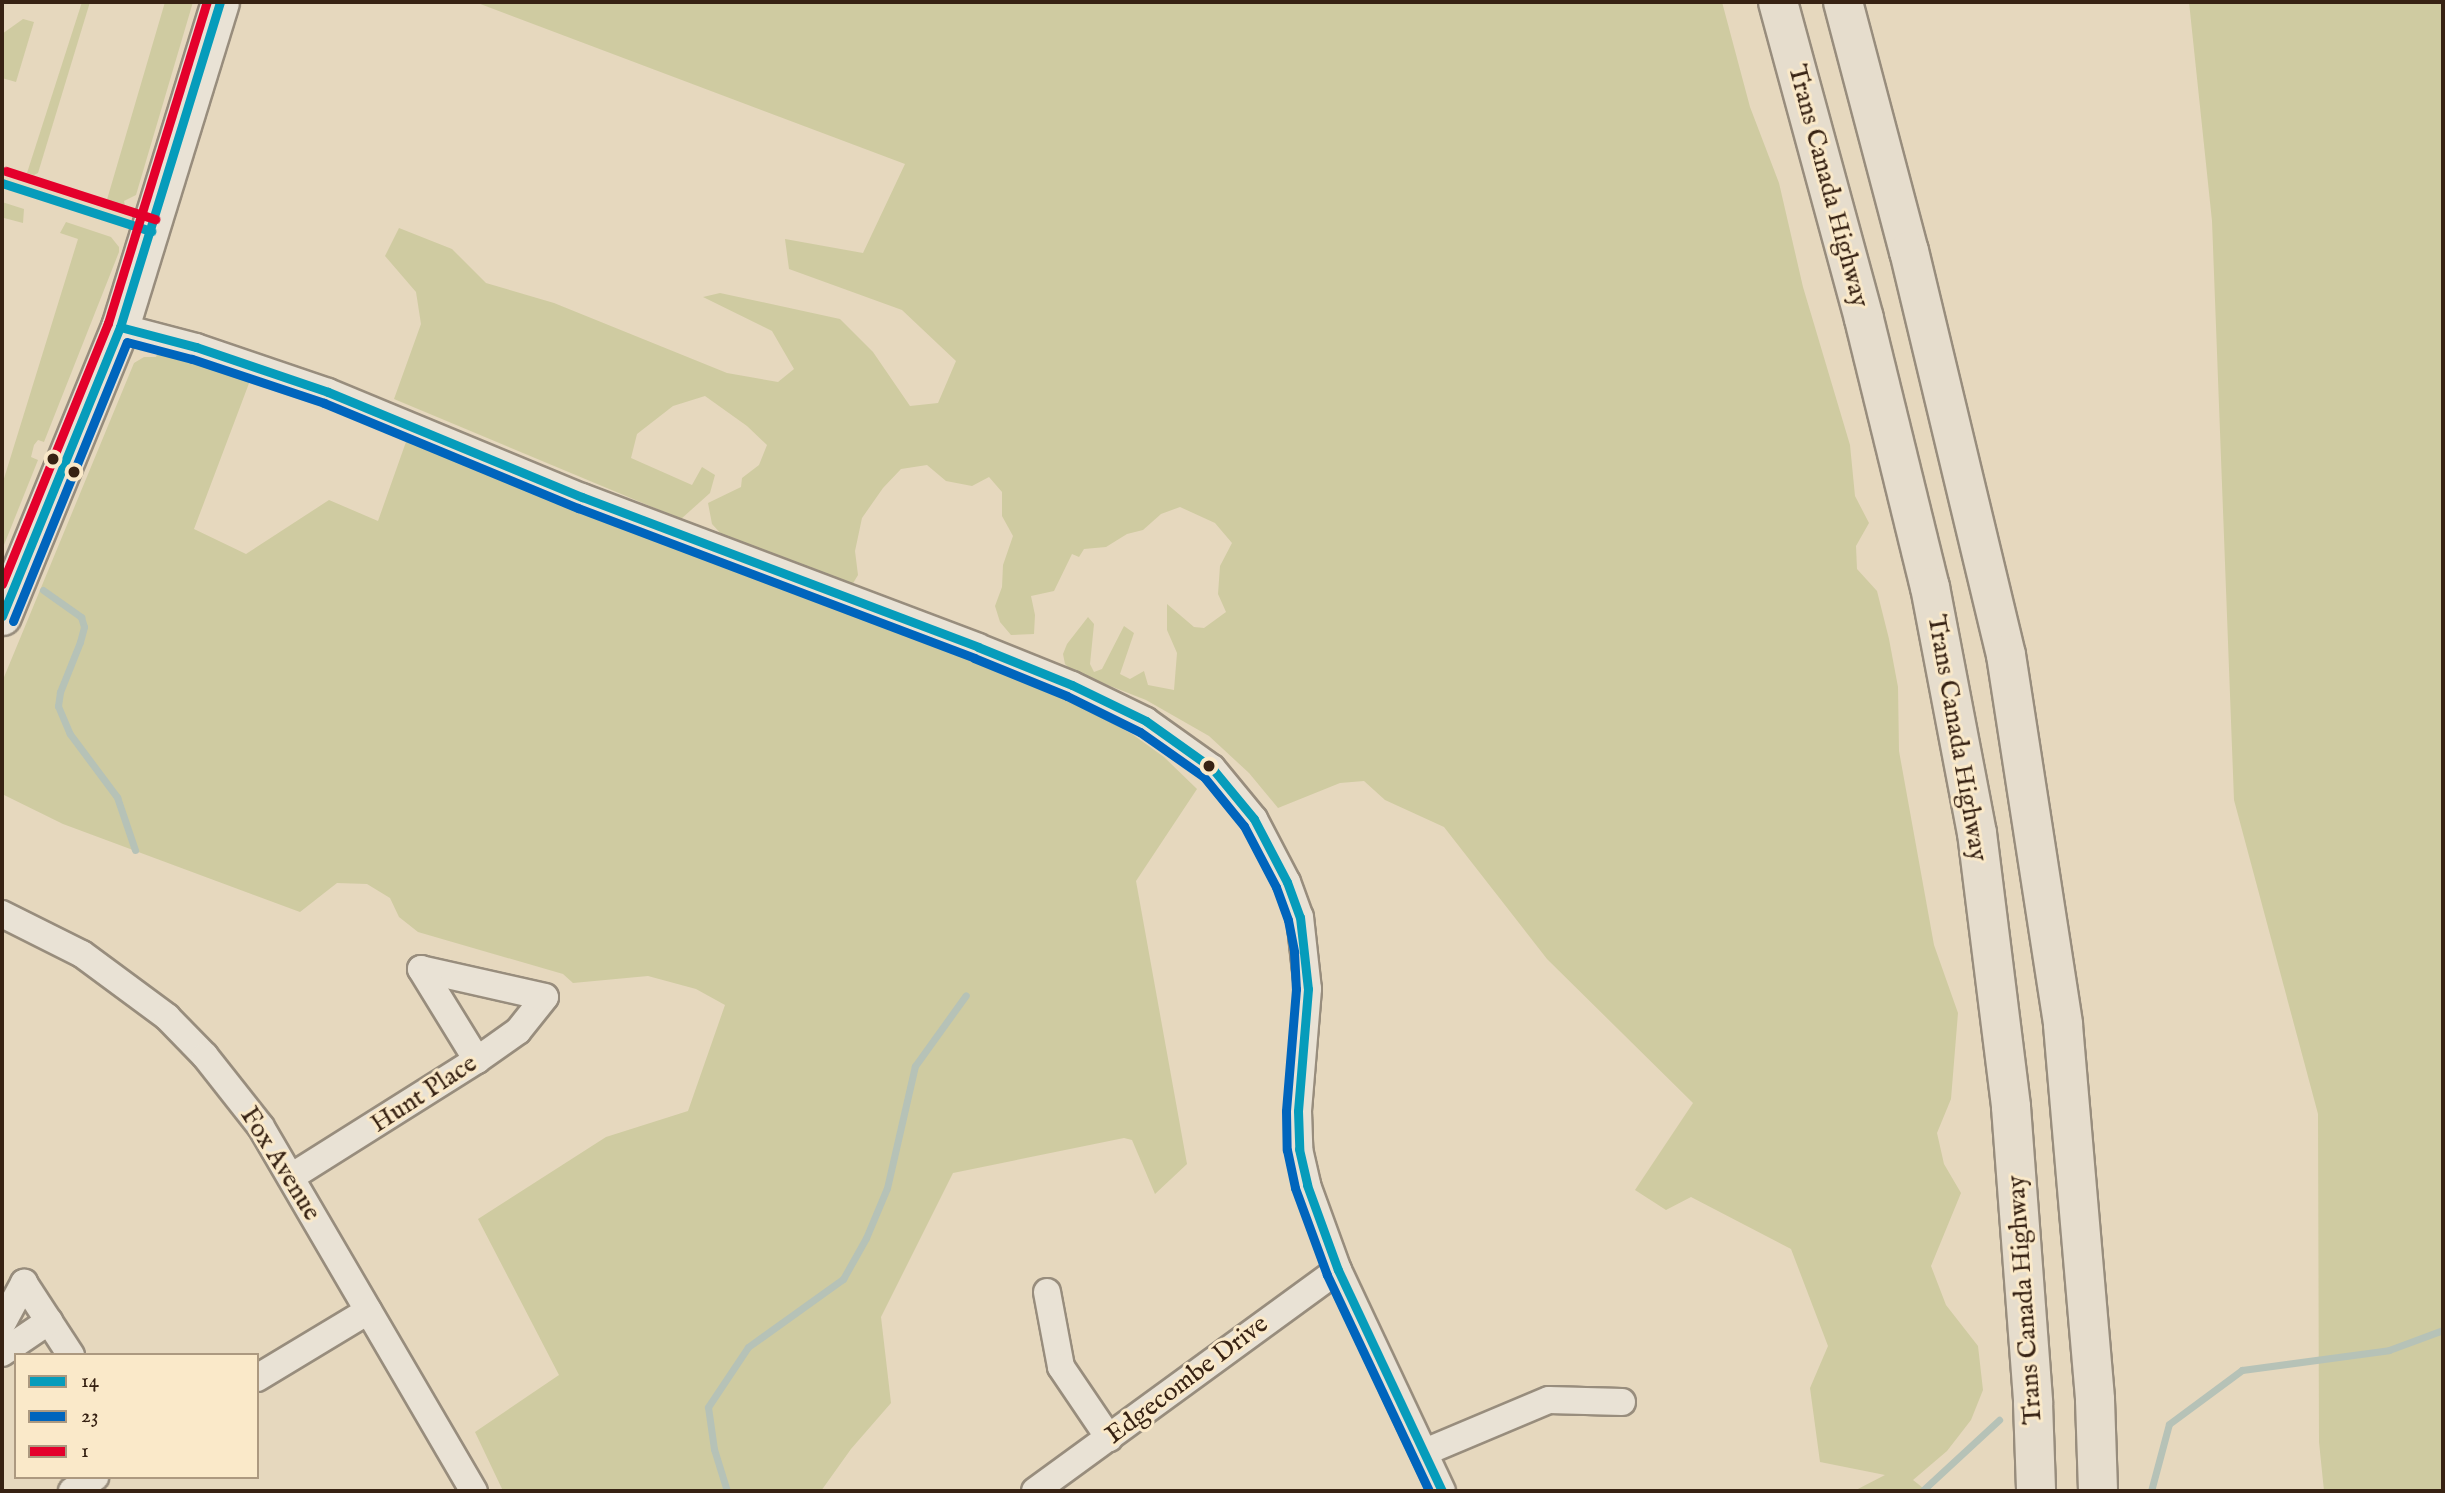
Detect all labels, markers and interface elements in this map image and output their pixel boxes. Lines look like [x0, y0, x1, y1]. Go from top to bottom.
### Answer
street label: Trans Canada Highway [1781, 61, 1875, 311]
unlabelled marker [46, 452, 60, 466]
unlabelled marker [67, 465, 81, 479]
street label: Trans Canada Highway [1920, 612, 1994, 864]
unlabelled marker [1202, 759, 1216, 773]
street label: Hunt Place [365, 1048, 483, 1140]
street label: Fox Avenue [233, 1102, 327, 1226]
street label: Trans Canada Highway [2001, 1174, 2049, 1426]
street label: Edgecombe Drive [1100, 1309, 1274, 1451]
legend [14, 1353, 259, 1479]
text: 14 [81, 1368, 99, 1395]
text: 23 [81, 1403, 99, 1430]
text: 1 [81, 1438, 89, 1465]

